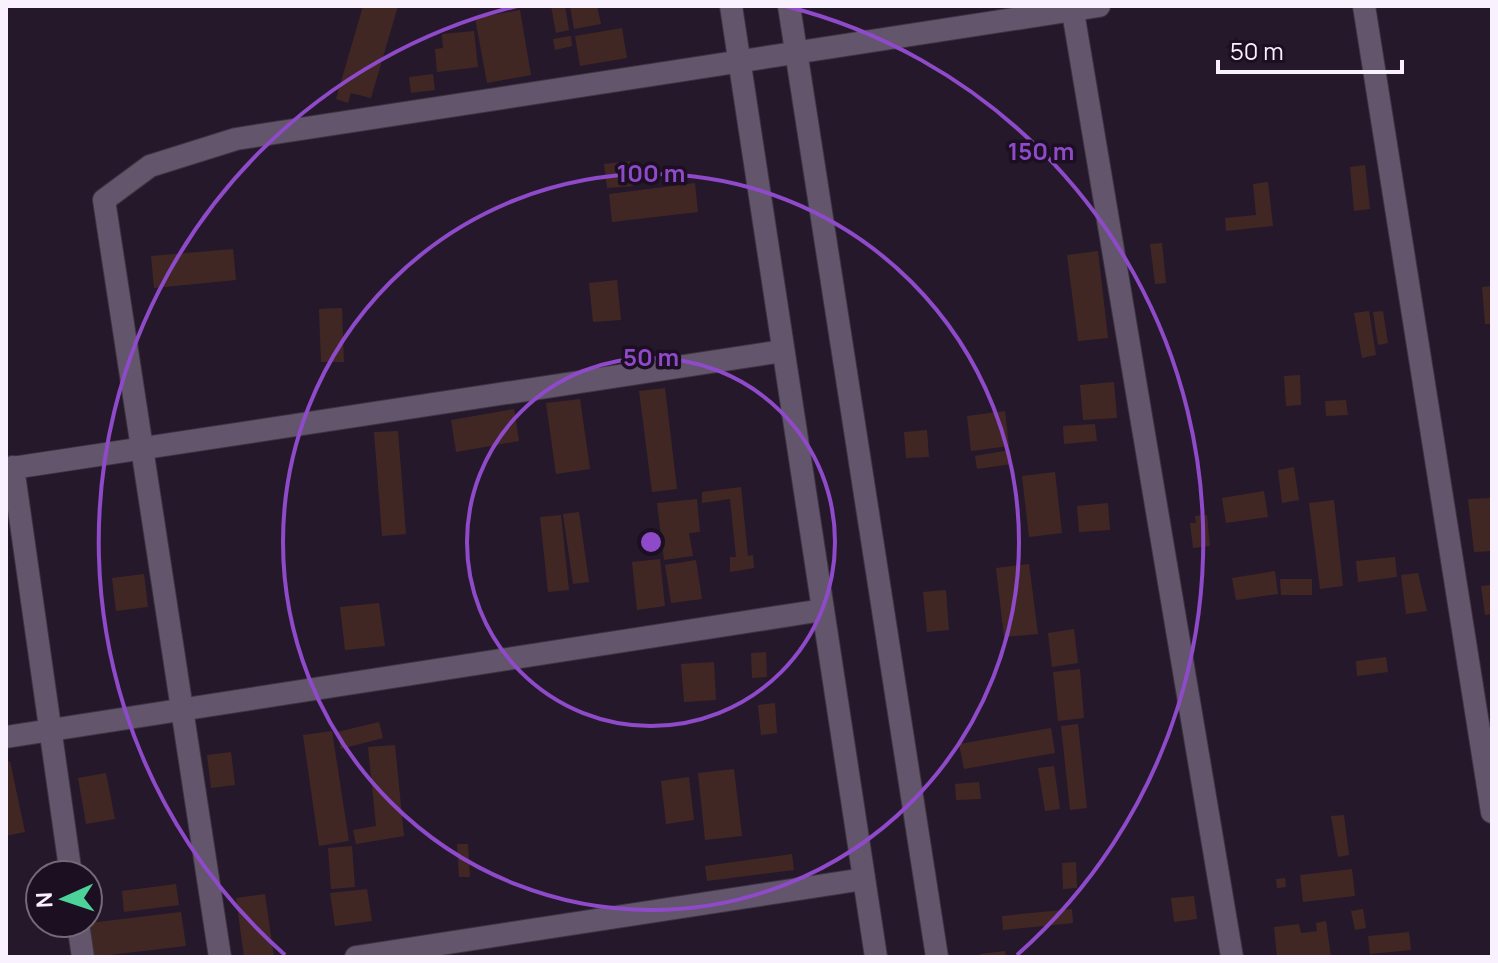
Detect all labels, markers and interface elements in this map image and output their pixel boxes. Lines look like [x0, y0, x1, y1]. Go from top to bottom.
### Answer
scale bar [1218, 24, 1402, 74]
text: 50 m [1230, 34, 1284, 67]
text: 150 m [1008, 134, 1074, 167]
text: 100 m [617, 156, 685, 189]
text: 50 m [623, 340, 679, 373]
centre of rings [637, 528, 665, 556]
north arrow [24, 859, 104, 939]
text: N [29, 891, 59, 909]

